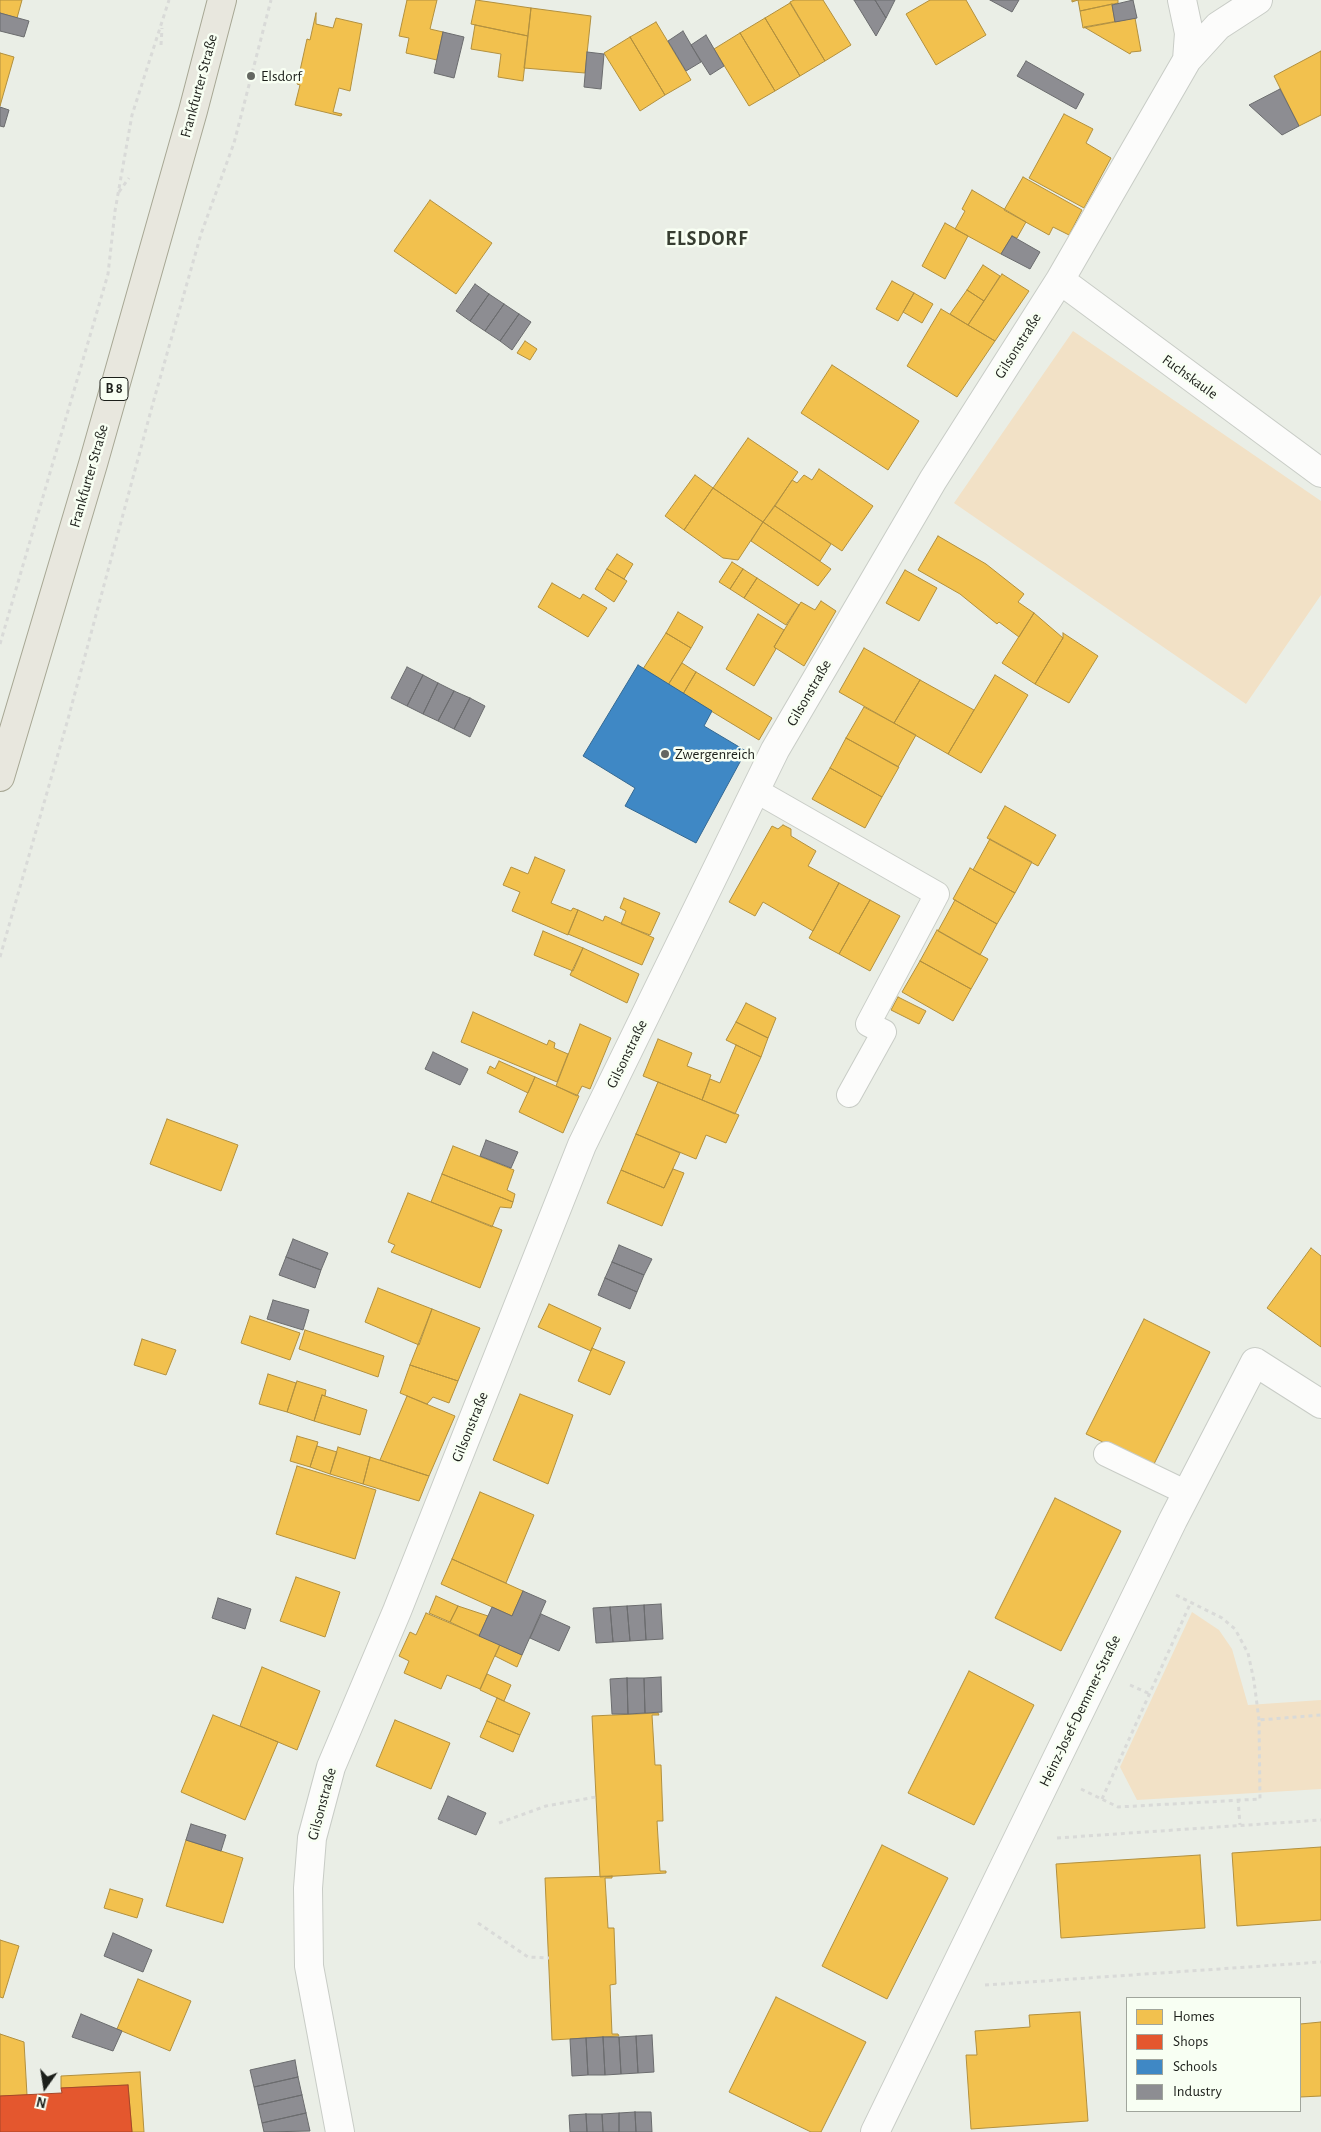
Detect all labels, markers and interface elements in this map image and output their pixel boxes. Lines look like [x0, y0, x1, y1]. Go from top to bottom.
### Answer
street label: Frankfurter Straße [177, 32, 221, 140]
place label: Elsdorf [261, 67, 302, 85]
marker: Elsdorf [245, 70, 257, 82]
district label: ELSDORF [665, 227, 749, 251]
street label: Gilsonstraße [991, 310, 1045, 382]
street label: Fuchskaule [1159, 351, 1221, 403]
road number: B 8 [100, 378, 128, 400]
street label: Frankfurter Straße [66, 422, 112, 530]
street label: Gilsonstraße [783, 656, 835, 730]
place label: Zwergenreich [675, 745, 755, 763]
marker: Zwergenreich [659, 748, 671, 760]
street label: Gilsonstraße [603, 1017, 651, 1091]
street label: Gilsonstraße [448, 1389, 492, 1465]
street label: Heinz-Josef-Demmer-Straße [1035, 1632, 1125, 1790]
street label: Gilsonstraße [304, 1766, 340, 1842]
legend [1126, 1997, 1301, 2112]
text: Homes [1173, 2009, 1215, 2024]
text: Shops [1173, 2034, 1208, 2049]
text: Schools [1173, 2059, 1217, 2074]
north arrow [20, 2062, 70, 2112]
text: Industry [1173, 2084, 1222, 2099]
text: N [35, 2094, 48, 2110]

